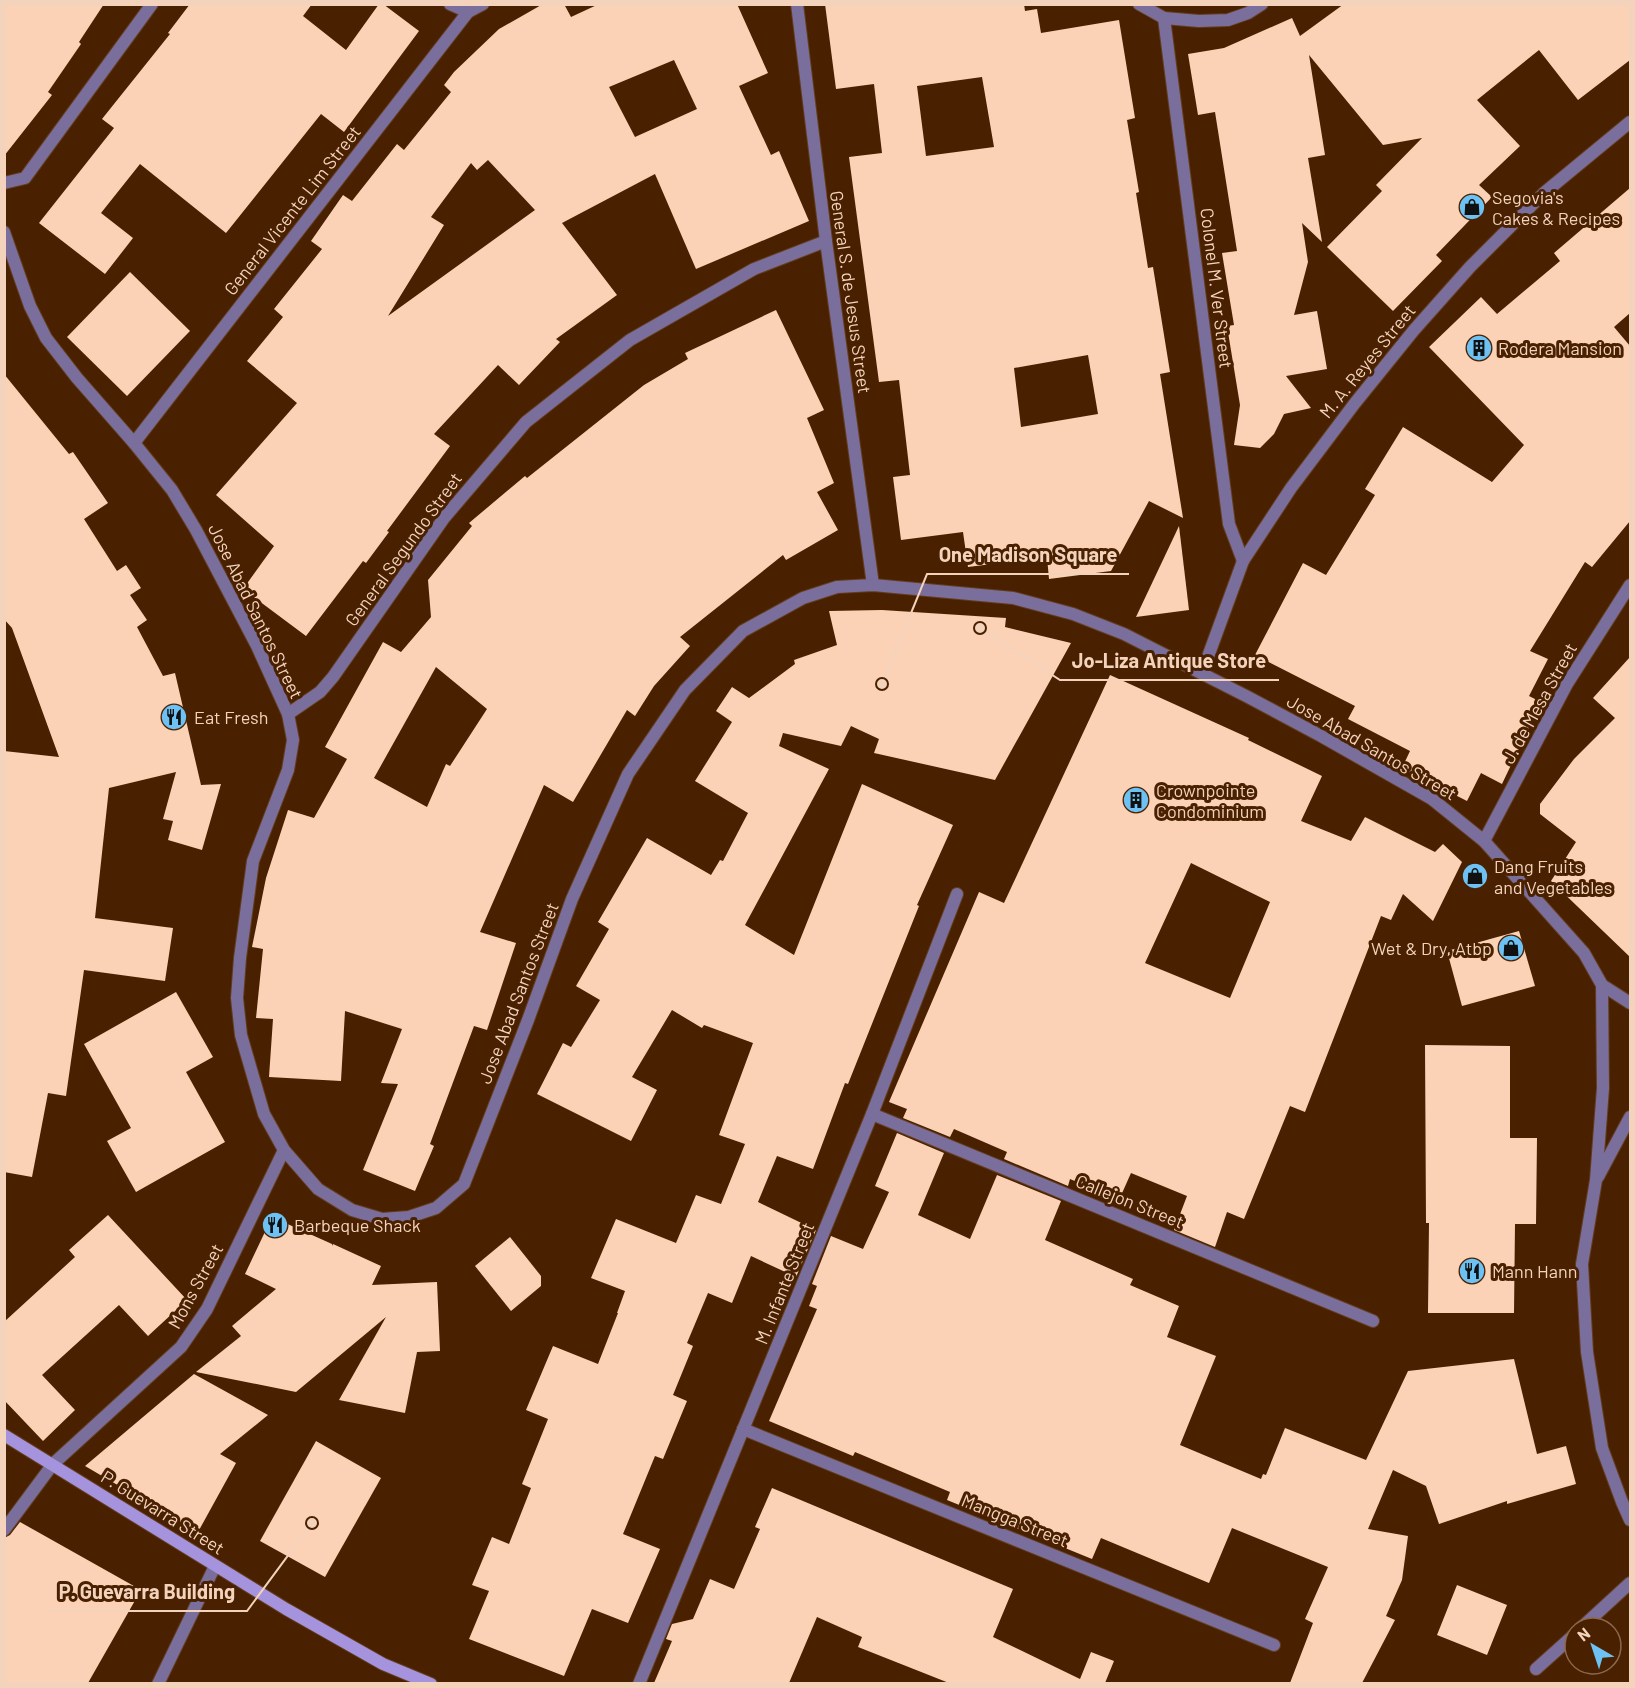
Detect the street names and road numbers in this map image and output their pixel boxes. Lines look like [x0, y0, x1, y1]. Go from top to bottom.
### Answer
street label: General Vicente Lim Street [219, 121, 365, 299]
street label: General S. de Jesus Street [826, 189, 876, 395]
street label: Colonel M. Ver Street [1196, 206, 1238, 370]
street label: M. A. Reyes Street [1314, 300, 1420, 422]
street label: General Segundo Street [340, 468, 466, 630]
street label: Jose Abad Santos Street [204, 520, 308, 702]
street label: J. de Mesa Street [1497, 639, 1581, 767]
street label: Jose Abad Santos Street [1283, 689, 1461, 805]
street label: Jose Abad Santos Street [473, 899, 563, 1087]
street label: Callejon Street [1073, 1169, 1187, 1233]
street label: M. Infante Street [750, 1219, 818, 1347]
street label: Mons Street [163, 1240, 227, 1332]
street label: P. Guevarra Street [97, 1465, 229, 1559]
street label: Mangga Street [959, 1489, 1071, 1551]

